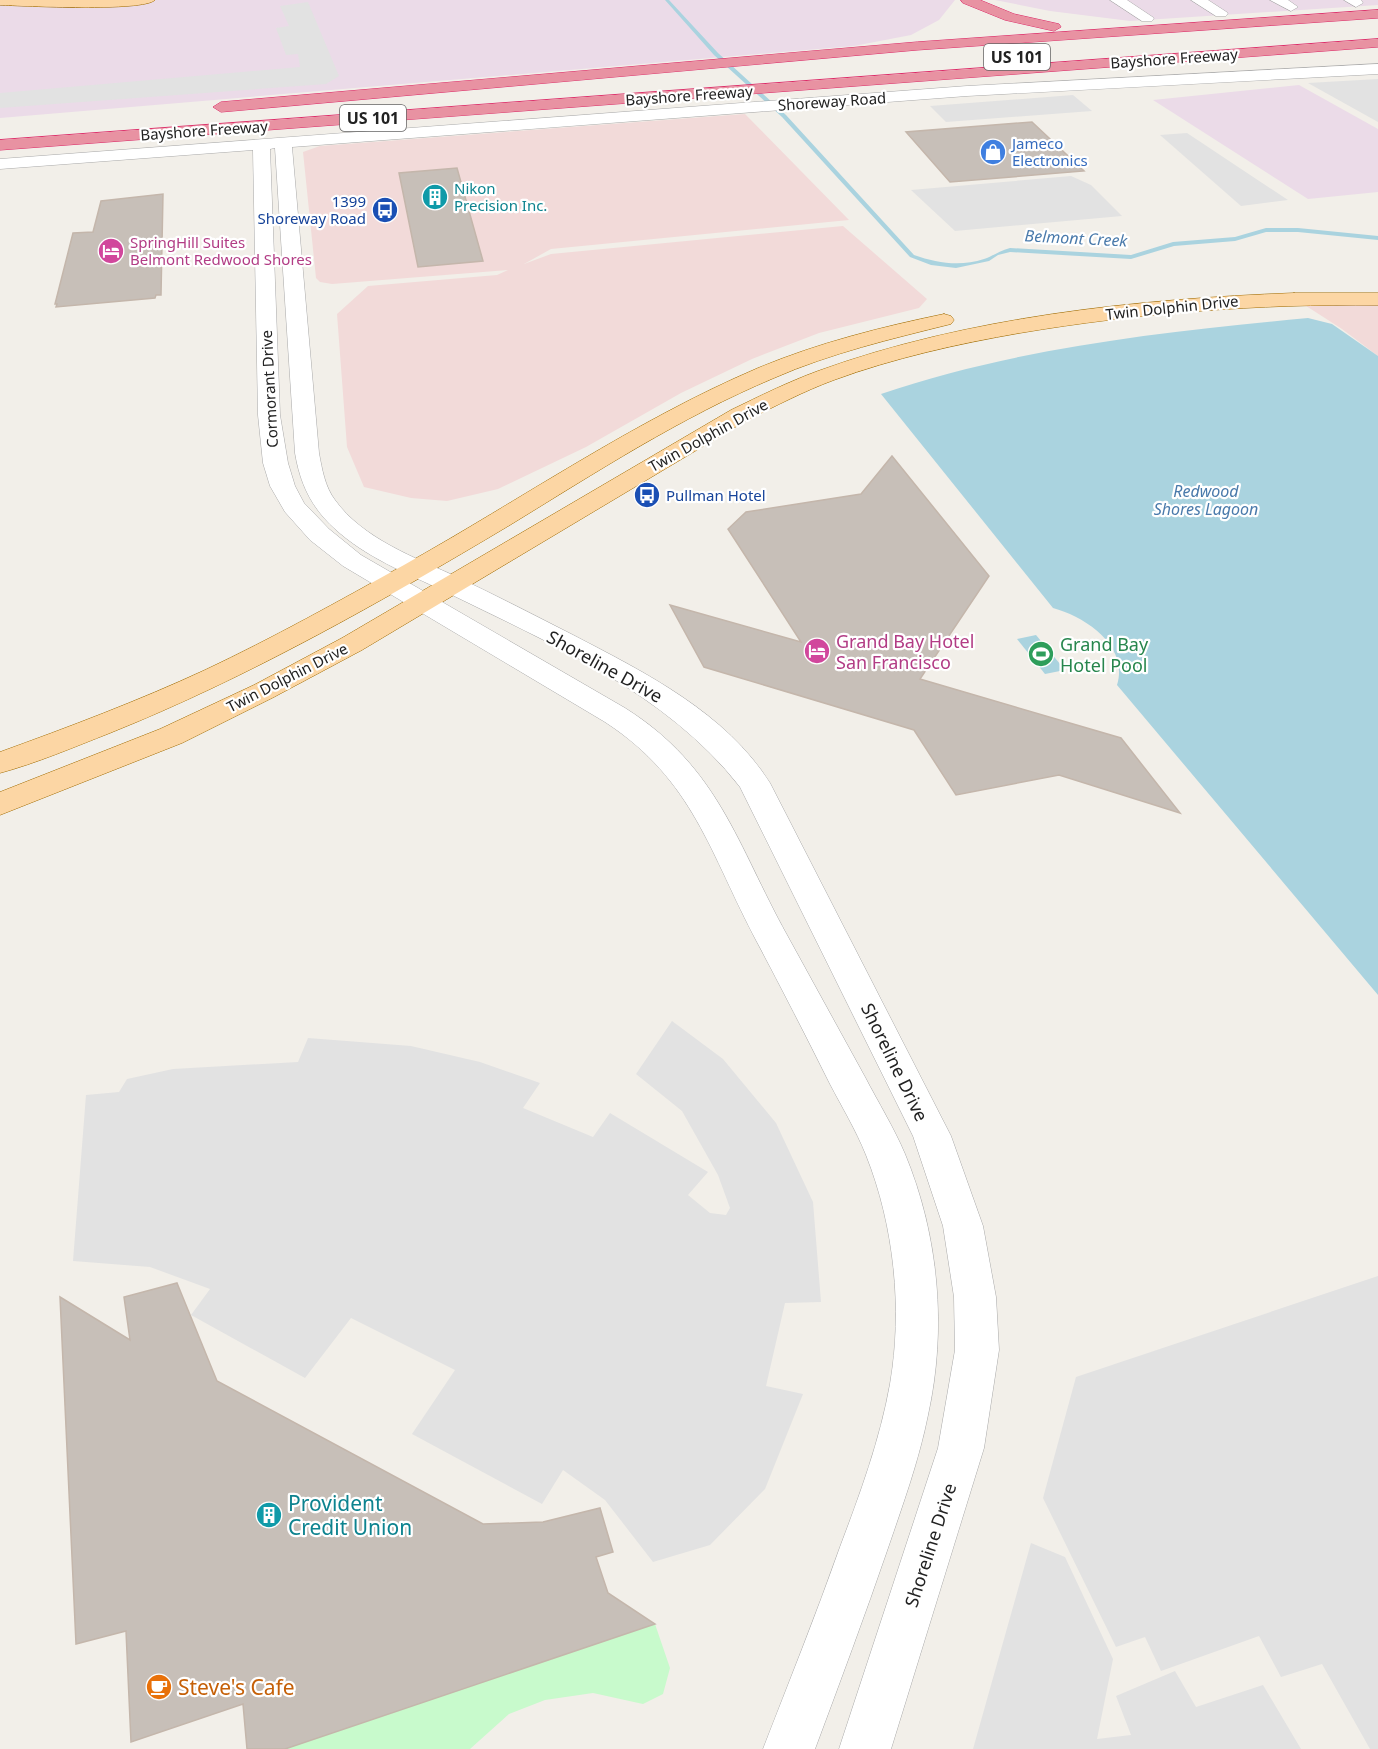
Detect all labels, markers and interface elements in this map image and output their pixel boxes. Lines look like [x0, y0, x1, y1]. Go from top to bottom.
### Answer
road number: US 101 [984, 44, 1050, 70]
street label: Bayshore Freeway [1110, 44, 1239, 72]
street label: Bayshore Freeway [625, 81, 754, 109]
street label: Shoreway Road [777, 87, 887, 115]
road number: US 101 [340, 105, 406, 131]
street label: Bayshore Freeway [140, 116, 269, 144]
place label: Jameco Electronics [1010, 133, 1088, 170]
shop icon: Jameco Electronics [978, 137, 1008, 167]
place label: Nikon Precision Inc. [454, 178, 547, 215]
building icon: Nikon Precision Inc. [420, 182, 450, 212]
place label: 1399 Shoreway Road [258, 191, 366, 228]
bus stop icon: 1399 Shoreway Road [370, 195, 400, 225]
water label: Belmont Creek [1024, 224, 1129, 252]
place label: SpringHill Suites Belmont Redwood Shores [130, 232, 312, 269]
hotel icon: SpringHill Suites Belmont Redwood Shores [96, 236, 126, 266]
street label: Twin Dolphin Drive [1105, 290, 1239, 324]
street label: Cormorant Drive [256, 330, 282, 448]
street label: Twin Dolphin Drive [645, 394, 771, 476]
bus stop icon: Pullman Hotel [632, 480, 662, 510]
water label: Redwood Shores Lagoon [1154, 480, 1258, 520]
place label: Pullman Hotel [666, 485, 766, 505]
street label: Shoreline Drive [543, 624, 667, 708]
place label: Grand Bay Hotel San Francisco [836, 629, 974, 674]
place label: Grand Bay Hotel Pool [1060, 632, 1149, 677]
hotel icon: Grand Bay Hotel San Francisco [802, 636, 832, 666]
street label: Twin Dolphin Drive [223, 638, 351, 716]
sports icon: Grand Bay Hotel Pool [1026, 639, 1056, 669]
street label: Shoreline Drive [856, 999, 934, 1125]
street label: Shoreline Drive [899, 1480, 961, 1610]
place label: Provident Credit Union [288, 1489, 412, 1541]
building icon: Provident Credit Union [254, 1500, 284, 1530]
cafe icon: Steve's Cafe [144, 1672, 174, 1702]
place label: Steve's Cafe [178, 1673, 295, 1701]

